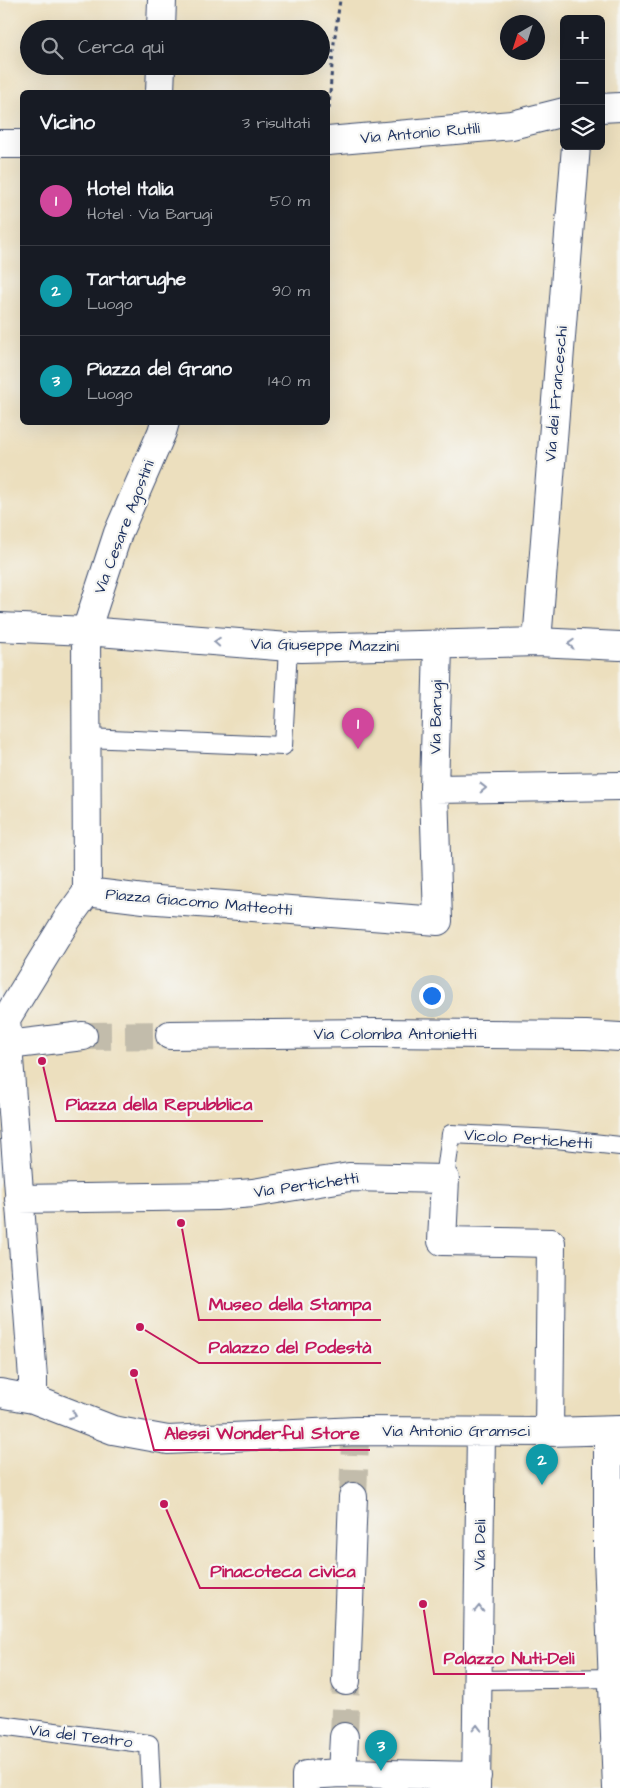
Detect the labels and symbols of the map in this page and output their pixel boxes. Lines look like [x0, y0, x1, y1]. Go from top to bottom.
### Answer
north arrow [500, 15, 545, 60]
street label: Via Antonio Rutili [359, 117, 481, 149]
street label: Via dei Franceschi [539, 325, 573, 463]
street label: Via Cesare Agostini [88, 456, 161, 598]
street label: Via Giuseppe Mazzini [251, 633, 400, 657]
one-way arrow [212, 636, 220, 647]
one-way arrow [567, 638, 575, 649]
street label: Via Barugi [424, 679, 449, 754]
pin: 1 [342, 708, 374, 749]
one-way arrow [480, 783, 487, 793]
street label: Piazza Giacomo Matteotti [105, 883, 294, 921]
your location [419, 983, 445, 1009]
street label: Via Colomba Antonietti [314, 1023, 477, 1045]
callout: Piazza della Repubblica [56, 1088, 263, 1121]
text: Piazza della Repubblica [66, 1092, 253, 1117]
street label: Vicolo Pertichetti [463, 1124, 593, 1154]
street label: Via Pertichetti [252, 1167, 360, 1203]
callout: Museo della Stampa [199, 1287, 381, 1320]
text: Museo della Stampa [209, 1292, 372, 1317]
callout: Palazzo del Podestà [199, 1330, 381, 1363]
text: Palazzo del Podestà [209, 1335, 372, 1360]
one-way arrow [68, 1408, 77, 1419]
callout: Alessi Wonderful Store [154, 1417, 370, 1450]
street label: Via Antonio Gramsci [382, 1420, 530, 1442]
text: Alessi Wonderful Store [164, 1421, 360, 1446]
pin: 2 [526, 1444, 558, 1485]
street label: Via Deli [469, 1519, 491, 1571]
callout: Pinacoteca civica [200, 1555, 365, 1588]
text: Pinacoteca civica [210, 1559, 357, 1584]
one-way arrow [474, 1605, 484, 1612]
callout: Palazzo Nuti-Deli [434, 1641, 585, 1674]
text: Palazzo Nuti-Deli [444, 1646, 575, 1671]
street label: Via del Teatro [28, 1719, 134, 1753]
one-way arrow [472, 1723, 482, 1731]
pin: 3 [365, 1730, 397, 1771]

